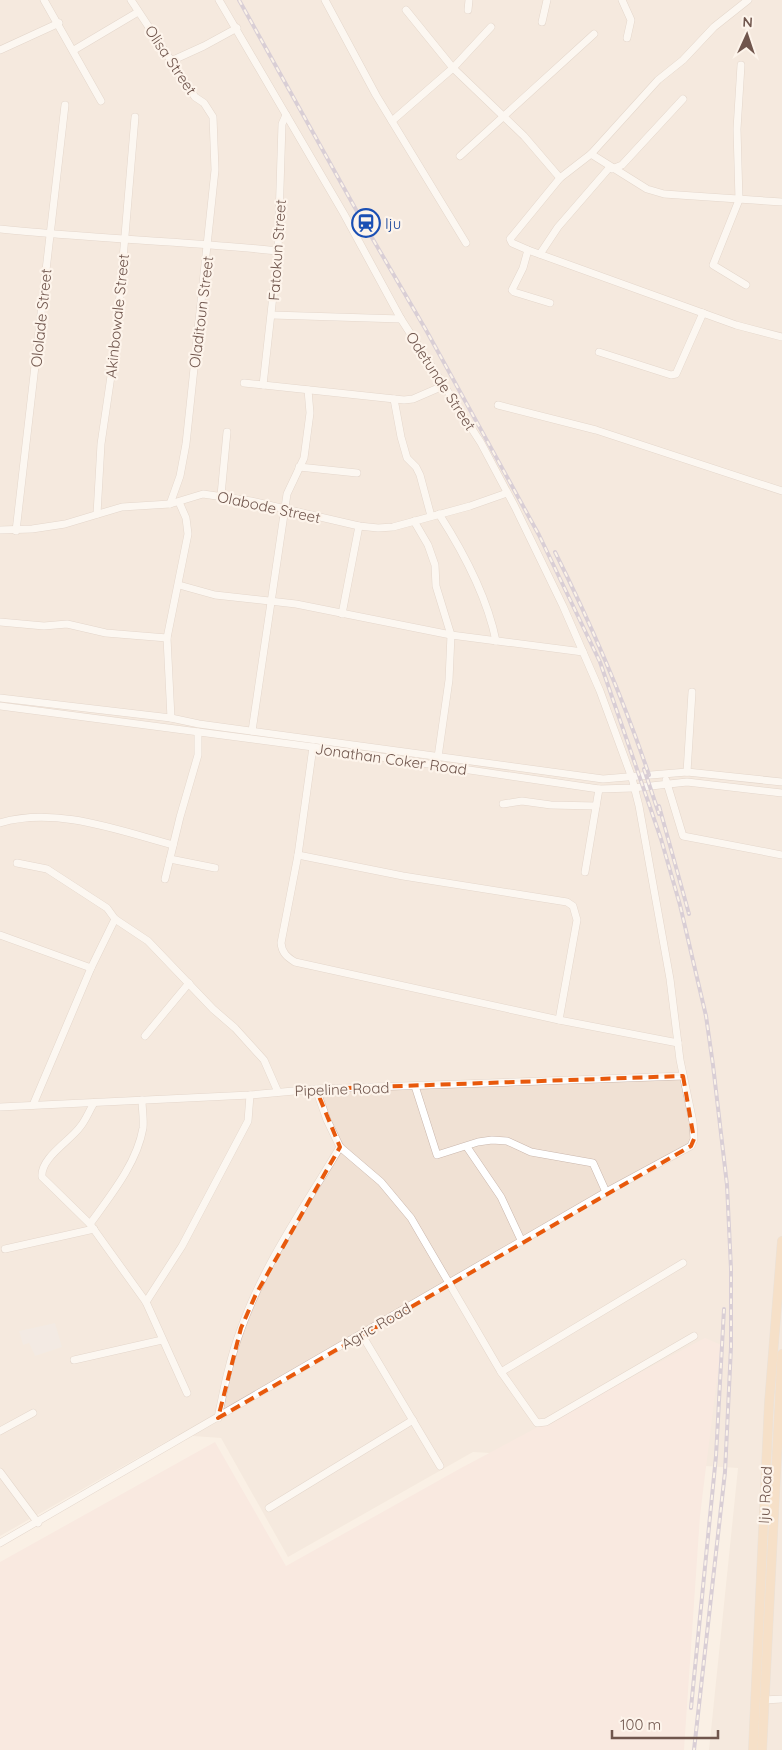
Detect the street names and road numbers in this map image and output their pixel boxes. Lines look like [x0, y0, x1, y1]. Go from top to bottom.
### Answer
street label: Olisa Street [141, 22, 201, 98]
street label: Fatokun Street [264, 199, 290, 301]
street label: Akinbowale Street [101, 253, 133, 379]
street label: Oladitoun Street [185, 255, 217, 369]
street label: Ololade Street [26, 268, 56, 368]
street label: Odetunde Street [402, 328, 480, 434]
street label: Olabode Street [216, 487, 322, 527]
street label: Jonathan Coker Road [314, 739, 468, 779]
street label: Pipeline Road [294, 1078, 390, 1100]
street label: Agric Road [338, 1298, 414, 1354]
street label: Iju Road [754, 1466, 776, 1524]

